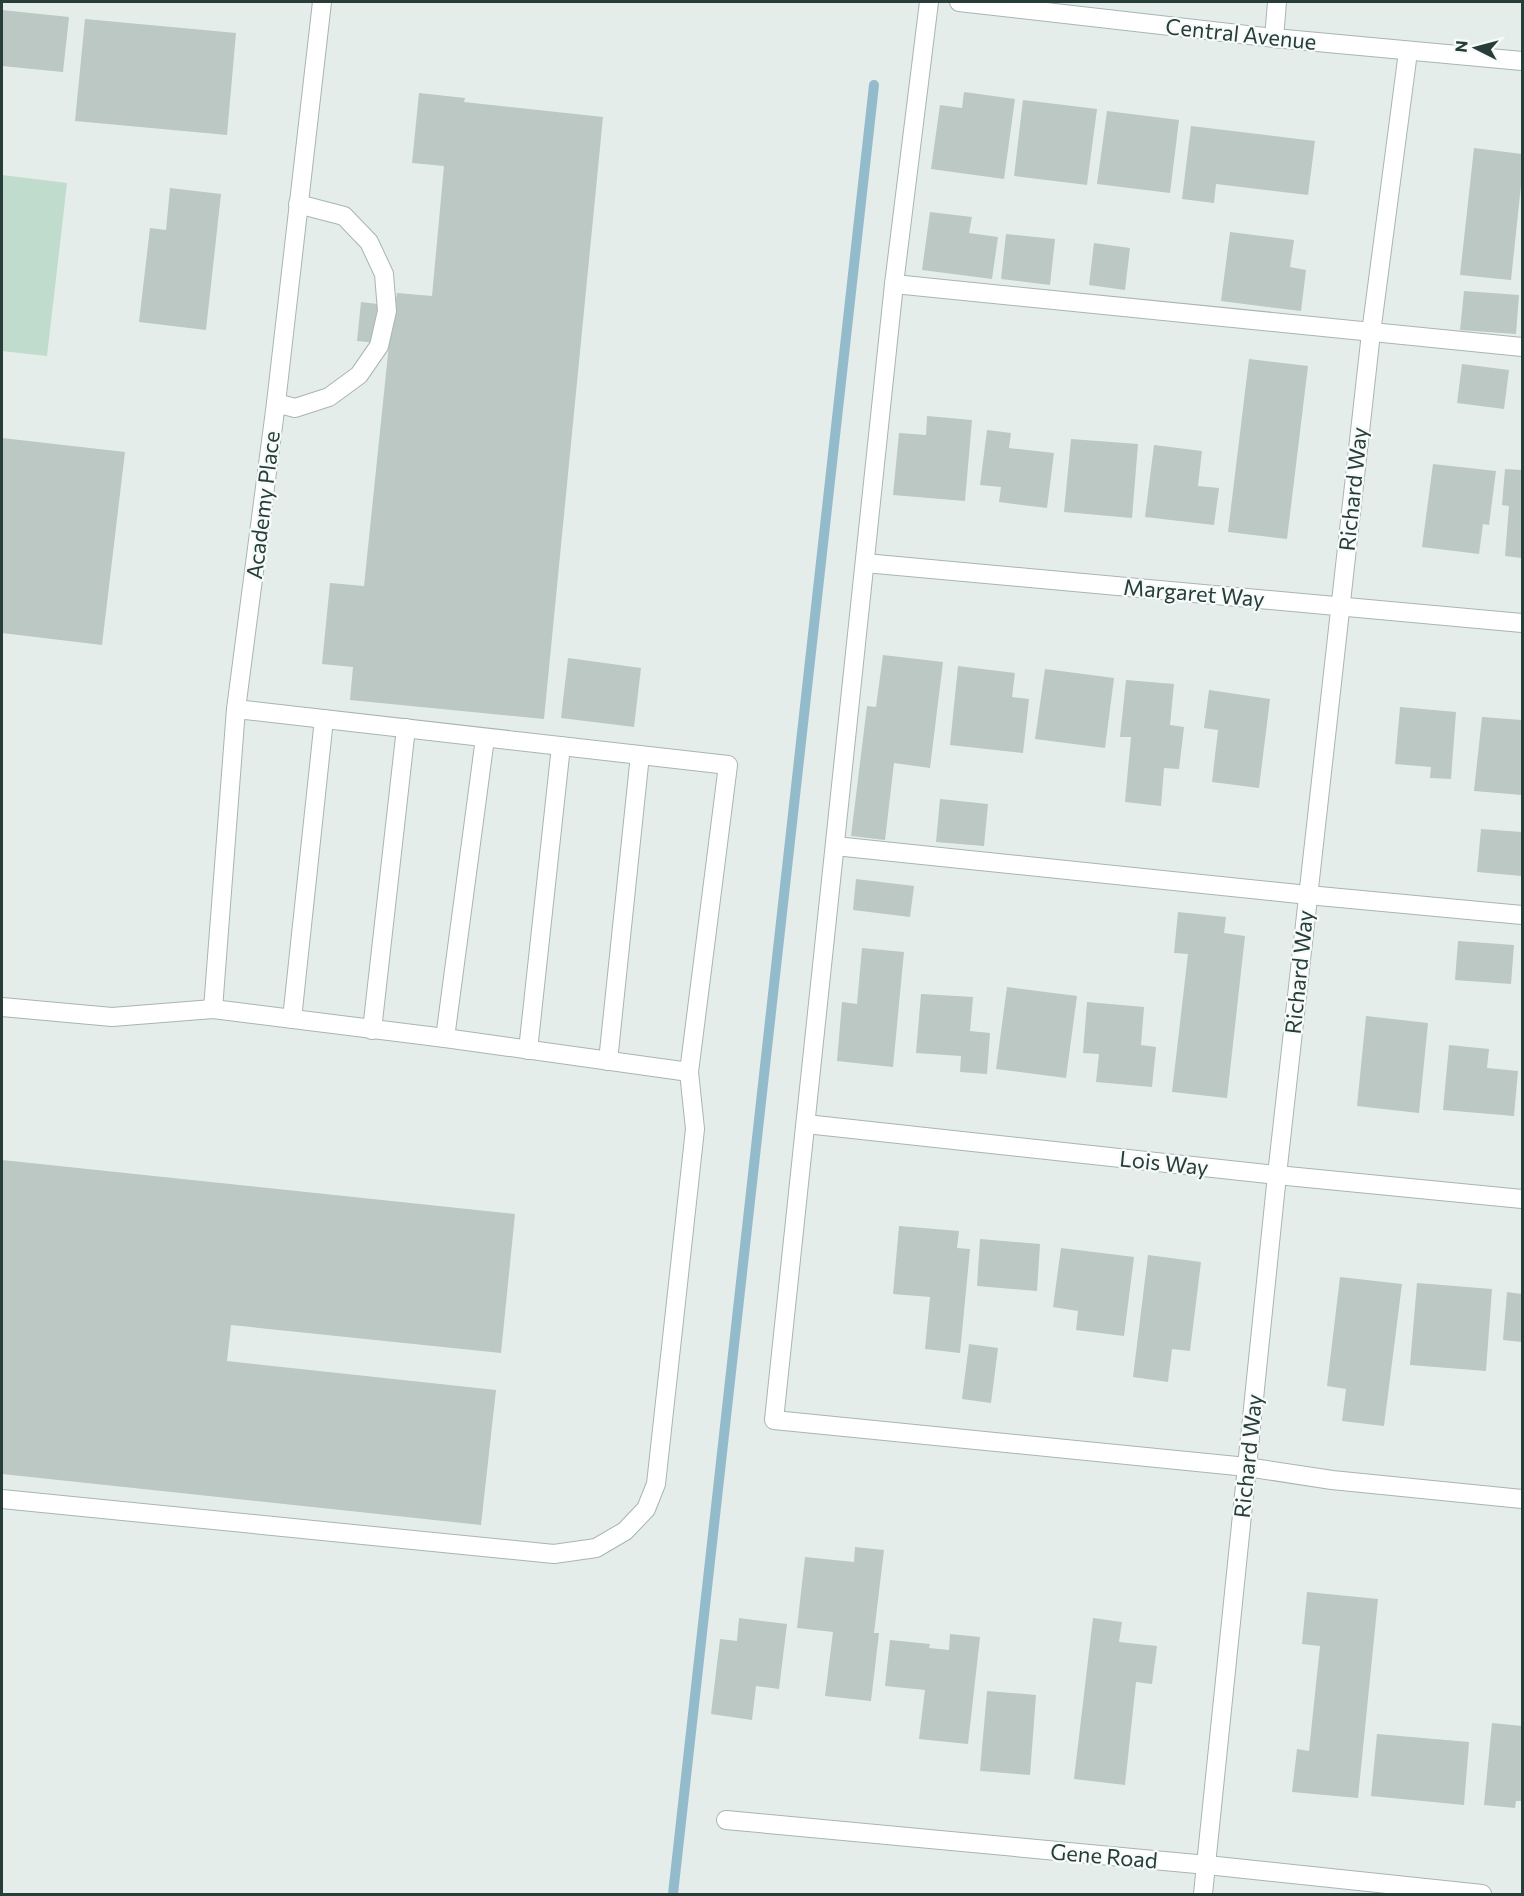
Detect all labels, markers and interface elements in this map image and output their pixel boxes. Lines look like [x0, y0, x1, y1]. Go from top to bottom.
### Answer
street label: Central Avenue [1164, 12, 1318, 55]
north arrow [1446, 18, 1506, 78]
text: N [1451, 39, 1471, 53]
street label: Richard Way [1333, 426, 1372, 552]
street label: Academy Place [240, 429, 285, 581]
street label: Margaret Way [1122, 573, 1266, 612]
street label: Richard Way [1279, 909, 1318, 1035]
street label: Lois Way [1118, 1144, 1210, 1181]
street label: Richard Way [1228, 1393, 1267, 1519]
street label: Gene Road [1049, 1837, 1159, 1874]

